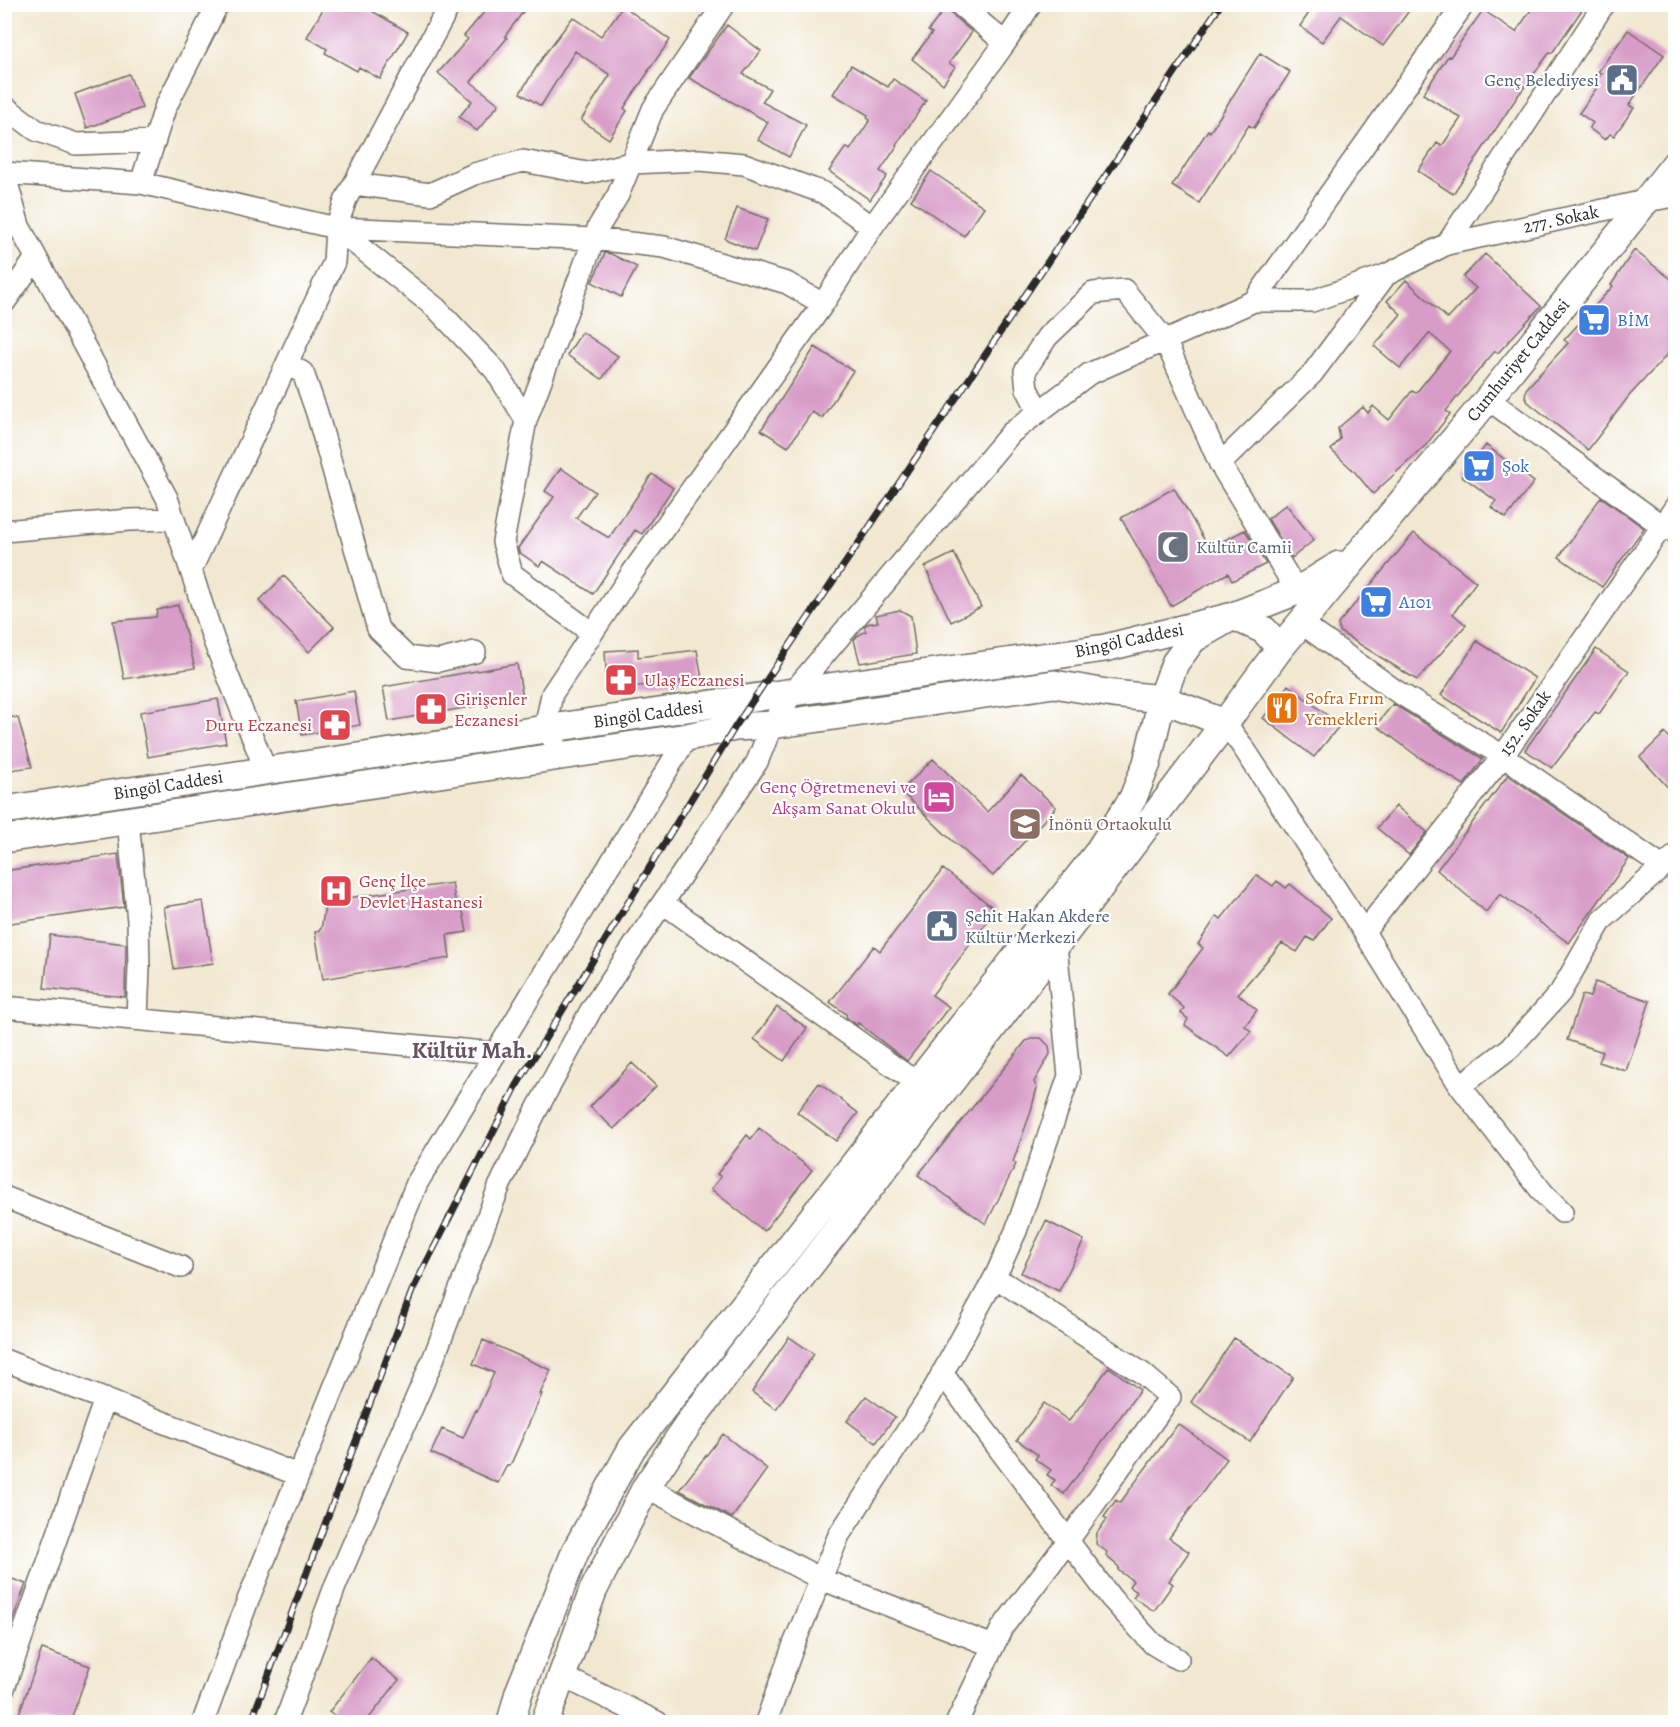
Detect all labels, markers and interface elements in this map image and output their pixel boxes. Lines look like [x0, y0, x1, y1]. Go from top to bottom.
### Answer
public building icon: Genç Belediyesi [1604, 62, 1640, 98]
place label: Genç Belediyesi [1484, 68, 1599, 92]
street label: 277. Sokak [1521, 199, 1601, 239]
street label: Cumhuriyet Caddesi [1461, 293, 1575, 427]
supermarket icon: BİM [1576, 302, 1612, 338]
place label: BİM [1617, 308, 1650, 332]
supermarket icon: Şok [1461, 448, 1497, 484]
place label: Şok [1502, 454, 1529, 478]
mosque icon: Kültür Camii [1155, 529, 1191, 565]
place label: Kültür Camii [1196, 535, 1292, 559]
supermarket icon: A101 [1358, 584, 1394, 620]
place label: A101 [1398, 590, 1431, 614]
street label: Bingöl Caddesi [1072, 617, 1186, 663]
pharmacy icon: Ulaş Eczanesi [603, 662, 639, 698]
place label: Ulaş Eczanesi [644, 668, 745, 692]
street label: 152. Sokak [1494, 685, 1556, 761]
place label: Sofra Fırın Yemekleri [1304, 686, 1384, 731]
place label: Girişenler Eczanesi [454, 687, 527, 732]
restaurant icon: Sofra Fırın Yemekleri [1264, 690, 1300, 726]
pharmacy icon: Girişenler Eczanesi [413, 691, 449, 727]
street label: Bingöl Caddesi [591, 694, 705, 734]
pharmacy icon: Duru Eczanesi [317, 707, 353, 743]
place label: Duru Eczanesi [205, 713, 312, 737]
street label: Bingöl Caddesi [111, 764, 225, 806]
place label: Genç Öğretmenevi ve Akşam Sanat Okulu [760, 775, 916, 820]
hotel icon: Genç Öğretmenevi ve Akşam Sanat Okulu [921, 779, 957, 815]
school or university icon: İnönü Ortaokulu [1007, 806, 1043, 842]
place label: İnönü Ortaokulu [1048, 812, 1172, 836]
place label: Genç İlçe Devlet Hastanesi [359, 869, 483, 914]
hospital icon: Genç İlçe Devlet Hastanesi [318, 873, 354, 909]
place label: Şehit Hakan Akdere Kültür Merkezi [965, 904, 1110, 949]
public building icon: Şehit Hakan Akdere Kültür Merkezi [924, 908, 960, 944]
district label: Kültür Mah. [412, 1034, 532, 1066]

